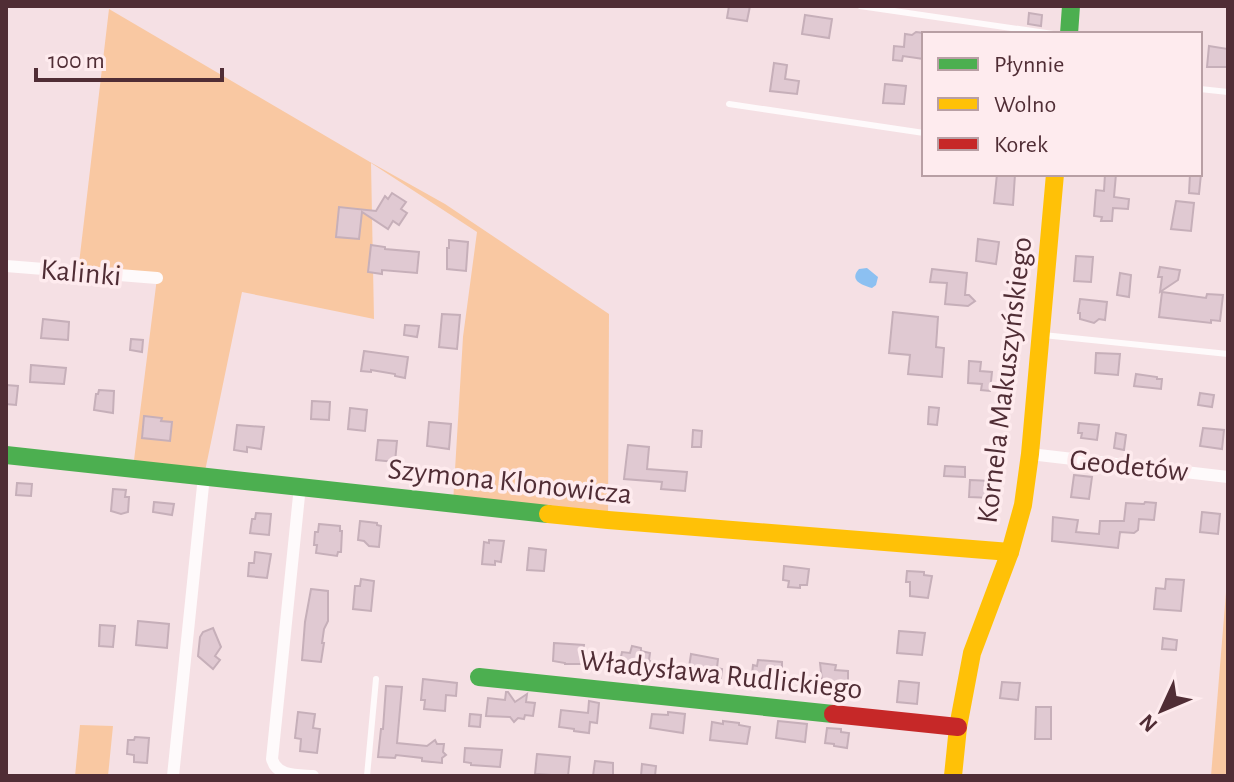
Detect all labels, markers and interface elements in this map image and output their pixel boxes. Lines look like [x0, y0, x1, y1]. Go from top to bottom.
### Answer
scale bar [36, 32, 222, 82]
legend [922, 32, 1202, 176]
text: 100 m [48, 49, 105, 73]
text: Płynnie [994, 53, 1064, 77]
text: Wolno [994, 93, 1056, 117]
text: Korek [994, 133, 1048, 157]
street label: Kornela Makuszyńskiego [973, 235, 1037, 525]
street label: Kalinki [39, 255, 123, 291]
street label: Geodetów [1068, 445, 1190, 487]
street label: Szymona Klonowicza [386, 454, 633, 510]
street label: Władysława Rudlickiego [578, 645, 864, 705]
north arrow [1122, 670, 1202, 750]
text: N [1135, 710, 1162, 736]

